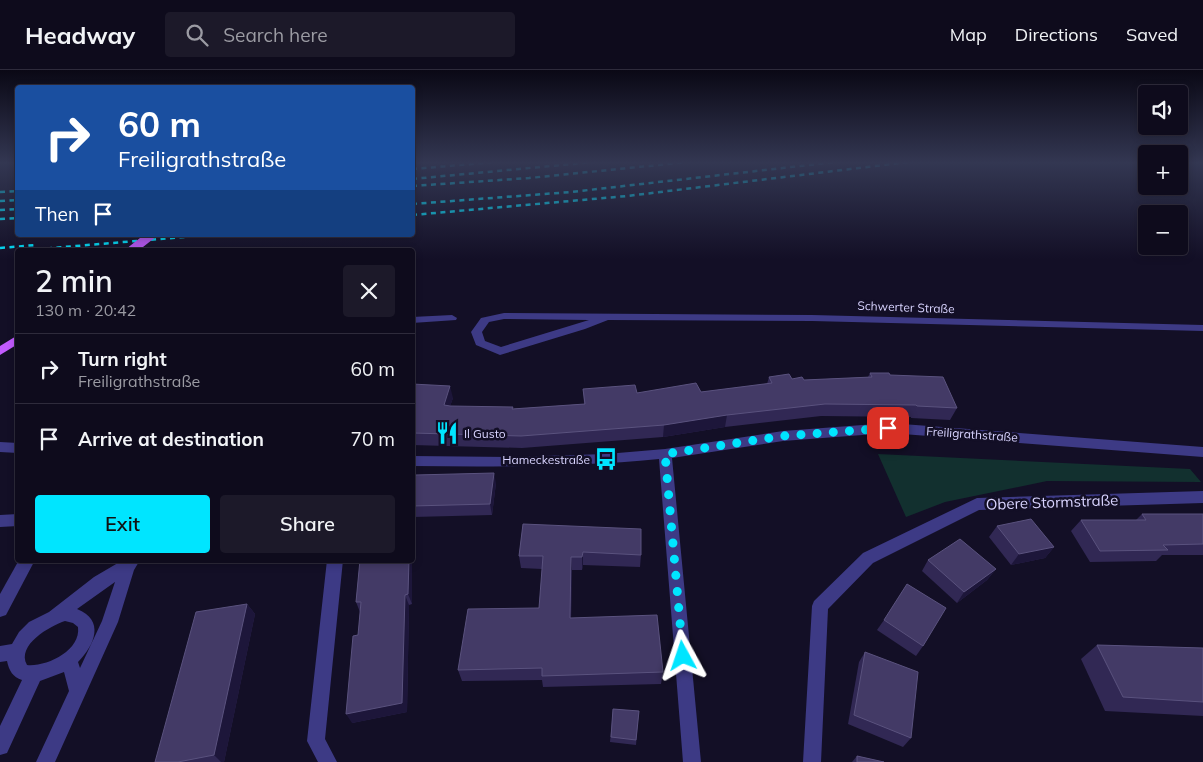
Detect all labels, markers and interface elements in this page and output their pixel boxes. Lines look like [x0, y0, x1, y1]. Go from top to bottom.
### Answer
search box [165, 12, 515, 57]
text: Headway [25, 20, 135, 50]
icon: search [183, 21, 211, 49]
text: Search here [223, 23, 328, 47]
text: Map [950, 23, 987, 46]
text: Directions [1015, 23, 1098, 46]
text: Saved [1126, 23, 1178, 46]
map controls [1138, 85, 1188, 255]
button: sound [1138, 85, 1188, 135]
text: 60 m [118, 102, 201, 146]
icon: right [35, 105, 100, 170]
text: Freiligrathstraße [118, 145, 286, 173]
button: + [1138, 145, 1188, 195]
icon: arrive [89, 200, 117, 228]
text: Then [35, 202, 79, 226]
button: − [1138, 205, 1188, 255]
text: 2 min [35, 262, 113, 300]
button: close [343, 265, 395, 317]
street label: Schwerter Straße [857, 298, 955, 316]
text: 130 m · 20:42 [35, 300, 136, 320]
text: Turn right [78, 347, 167, 371]
icon: right [35, 355, 63, 383]
text: 60 m [351, 357, 395, 381]
text: Freiligrathstraße [78, 371, 200, 391]
pin [867, 407, 909, 449]
icon: arrive [874, 414, 902, 442]
restaurant icon: Il Gusto [434, 420, 460, 446]
street label: Freiligrathstraße [926, 423, 1018, 445]
icon: arrive [35, 425, 63, 453]
place label: Il Gusto [464, 426, 506, 441]
text: Arrive at destination [78, 427, 264, 451]
text: 70 m [351, 427, 395, 451]
bus stop icon: Hameckestraße [593, 446, 619, 472]
place label: Hameckestraße [502, 452, 590, 467]
street label: Obere Stormstraße [985, 490, 1119, 514]
button: Exit [35, 495, 210, 553]
button: Share [220, 495, 395, 553]
position arrow [656, 629, 708, 681]

